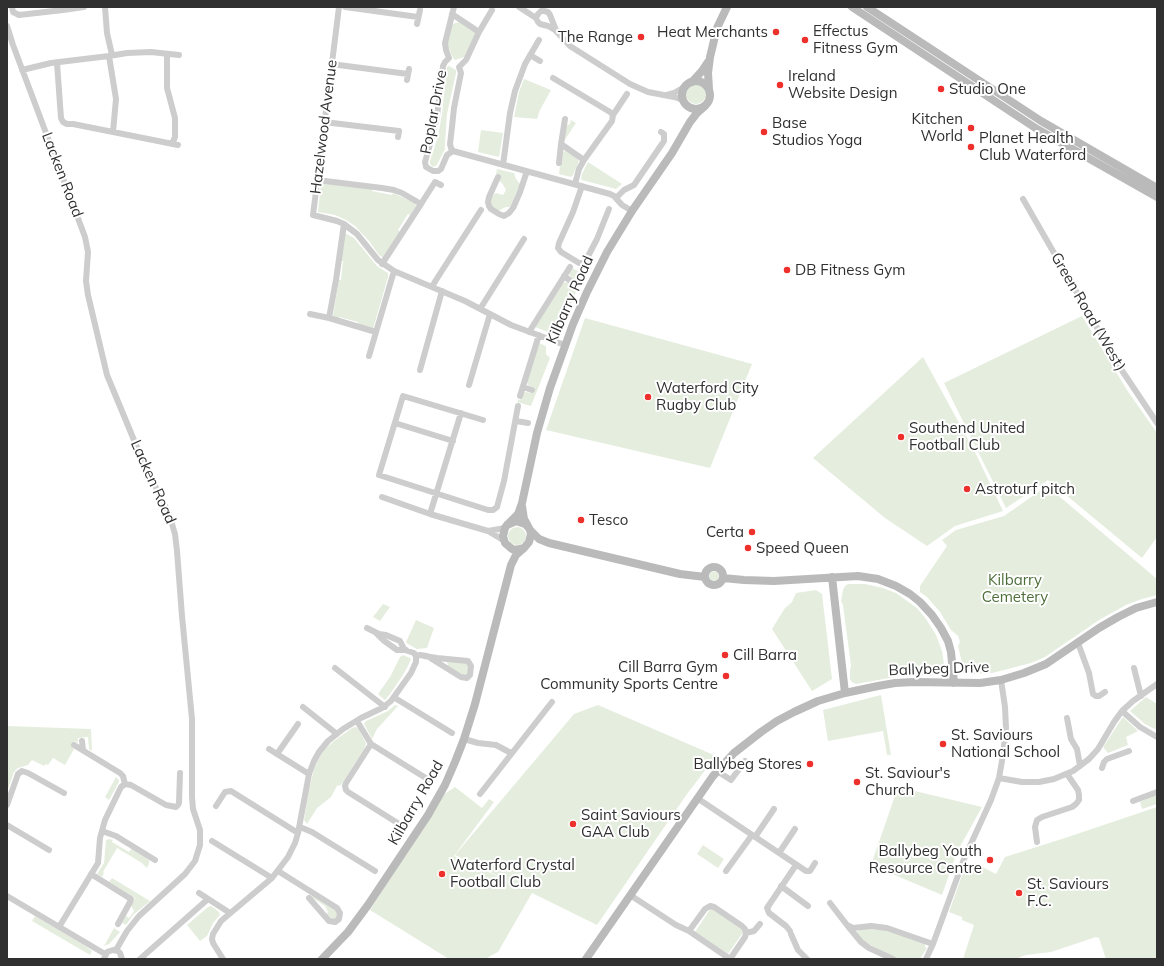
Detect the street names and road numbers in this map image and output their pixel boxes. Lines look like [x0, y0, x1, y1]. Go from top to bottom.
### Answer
street label: Hazelwood Avenue [307, 59, 341, 195]
street label: Poplar Drive [417, 68, 451, 156]
street label: Lacken Road [38, 130, 86, 220]
street label: Green Road (West) [1047, 250, 1129, 374]
street label: Kilbarry Road [543, 253, 597, 347]
street label: Lacken Road [127, 437, 179, 527]
street label: Ballybeg Drive [888, 658, 990, 680]
street label: Kilbarry Road [385, 758, 447, 848]

